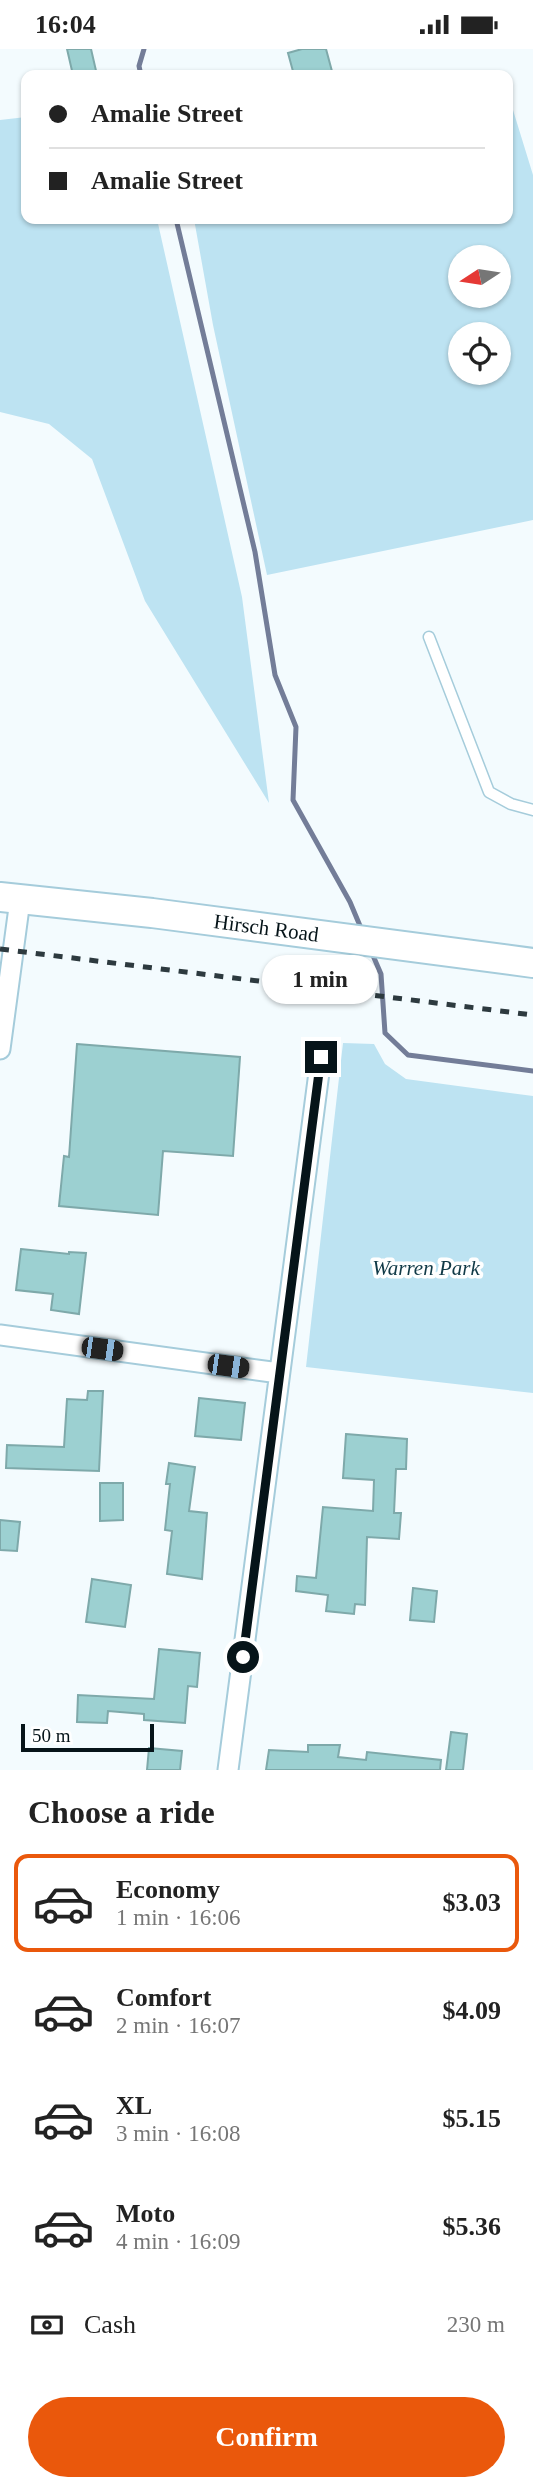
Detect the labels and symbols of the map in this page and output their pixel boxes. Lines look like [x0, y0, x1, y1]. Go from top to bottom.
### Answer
north arrow [448, 245, 511, 308]
street label: Hirsch Road [212, 909, 321, 947]
callout: 1 min [263, 955, 379, 1005]
route end [305, 1041, 337, 1073]
park label: Warren Park [372, 1256, 480, 1280]
car [80, 1336, 125, 1362]
car [206, 1353, 251, 1379]
route start [227, 1641, 259, 1673]
scale bar [21, 1721, 154, 1753]

